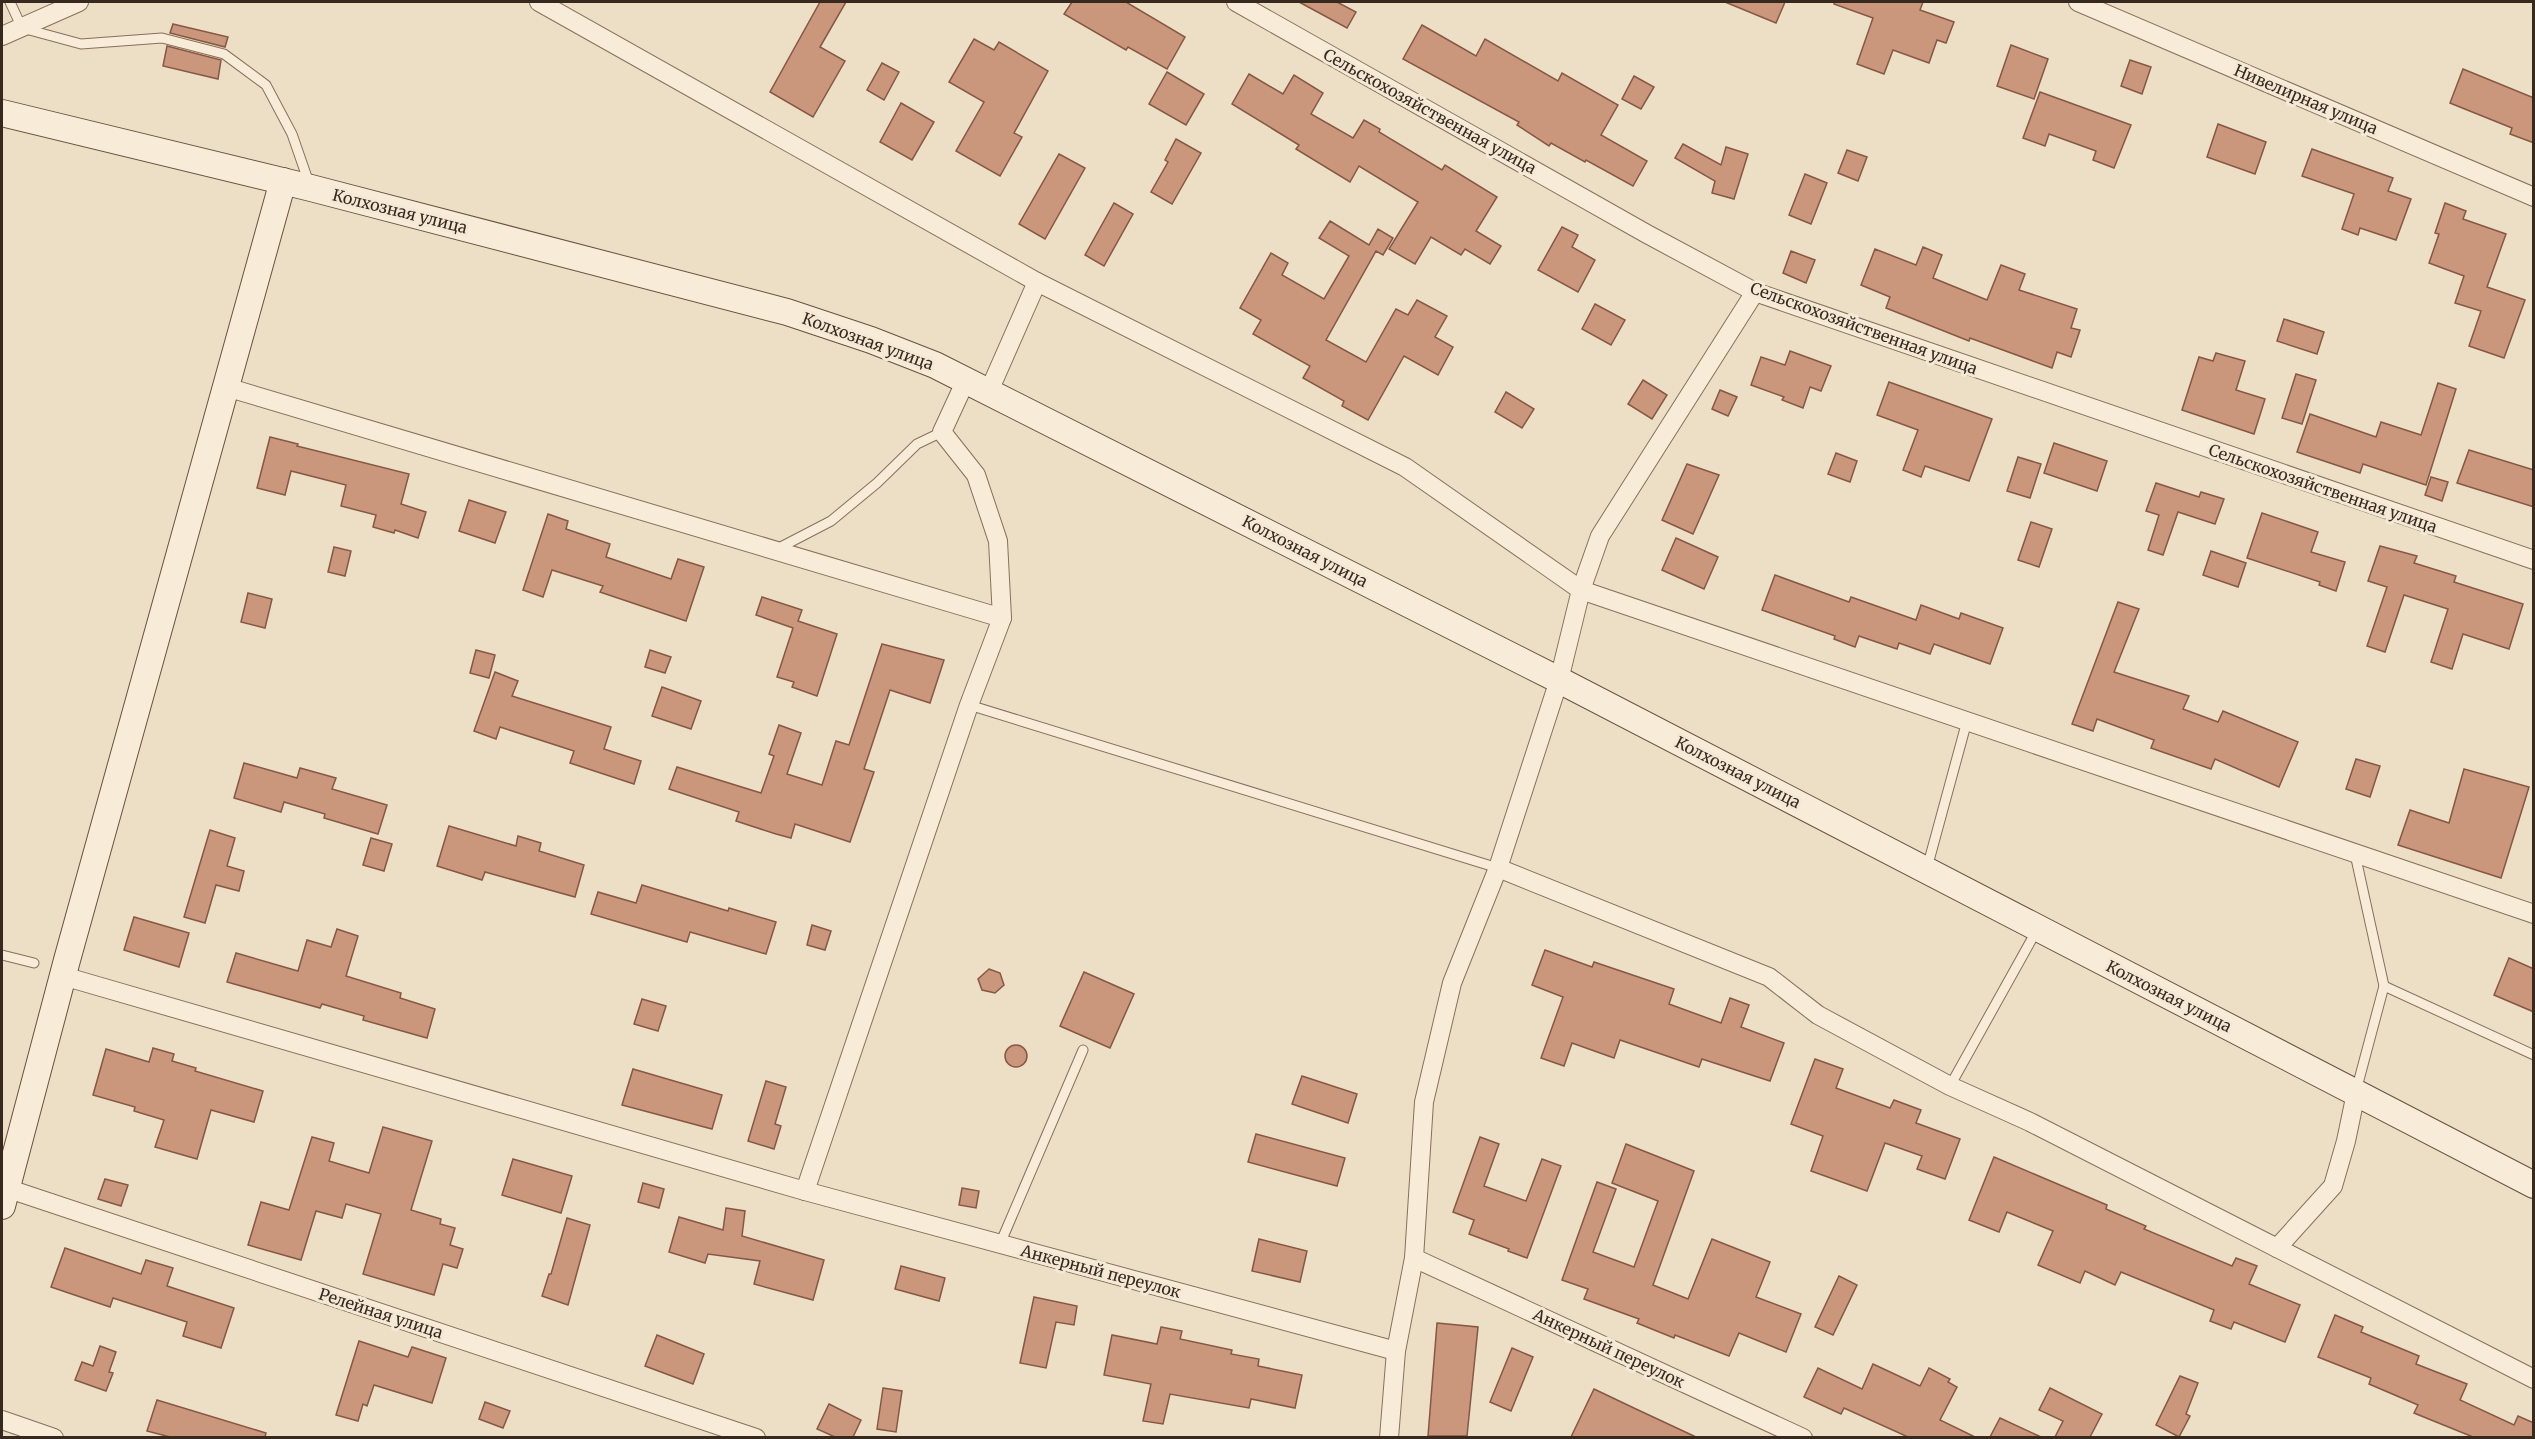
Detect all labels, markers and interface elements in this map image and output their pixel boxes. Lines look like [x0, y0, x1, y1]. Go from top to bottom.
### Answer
street label: Сельскохозяйственная улица [1320, 44, 1540, 178]
street label: Нивелирная улица [2231, 60, 2381, 139]
street label: Колхозная улица [330, 185, 470, 238]
street label: Сельскохозяйственная улица [1748, 278, 1981, 379]
street label: Колхозная улица [800, 308, 937, 374]
street label: Сельскохозяйственная улица [2206, 439, 2440, 537]
street label: Колхозная улица [1239, 511, 1372, 592]
street label: Колхозная улица [1672, 732, 1805, 813]
street label: Колхозная улица [2103, 956, 2236, 1037]
street label: Анкерный переулок [1018, 1240, 1183, 1302]
street label: Релейная улица [316, 1283, 446, 1343]
street label: Анкерный переулок [1529, 1304, 1688, 1392]

